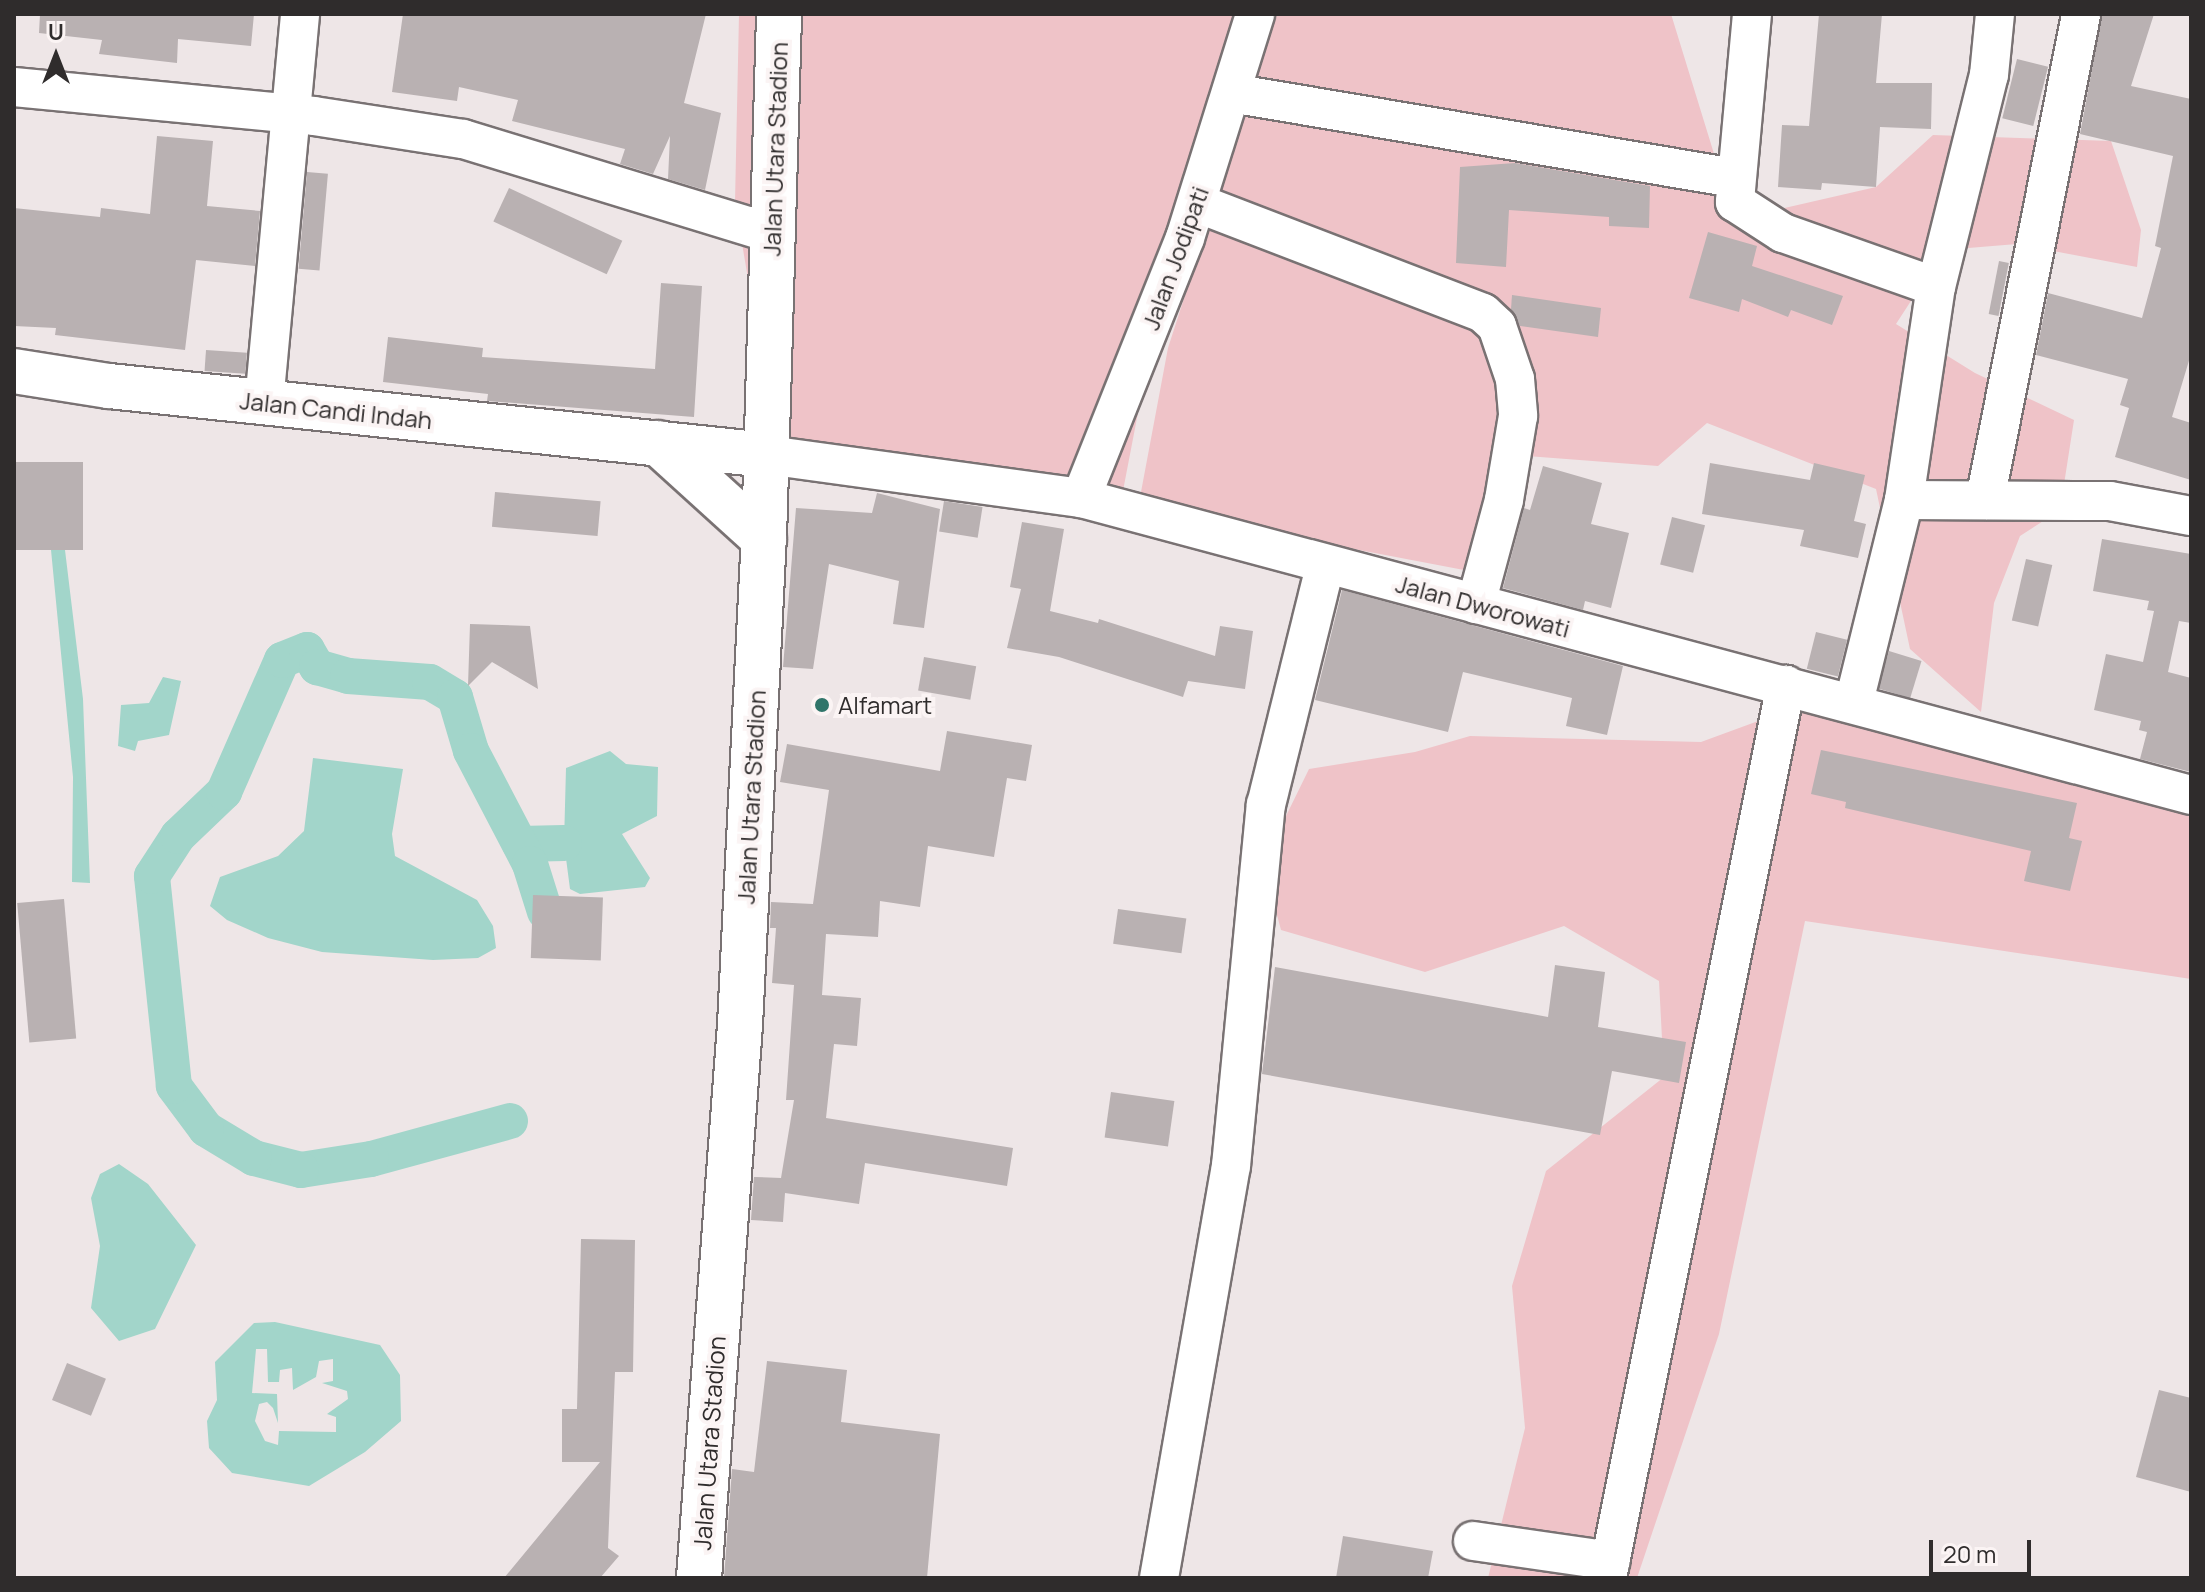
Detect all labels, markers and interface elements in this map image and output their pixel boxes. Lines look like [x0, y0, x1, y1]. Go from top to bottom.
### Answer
north arrow [16, 16, 96, 96]
text: U [48, 17, 64, 47]
street label: Jalan Utara Stadion [757, 41, 793, 257]
street label: Jalan Jodipati [1136, 182, 1214, 334]
street label: Jalan Candi Indah [238, 386, 434, 434]
street label: Jalan Dworowati [1393, 569, 1573, 643]
street label: Jalan Utara Stadion [731, 689, 771, 905]
place label: Alfamart [838, 691, 932, 719]
marker: Alfamart [813, 696, 831, 714]
street label: Jalan Utara Stadion [687, 1335, 731, 1551]
scale bar [1933, 1524, 2035, 1574]
text: 20 m [1943, 1537, 1996, 1570]

